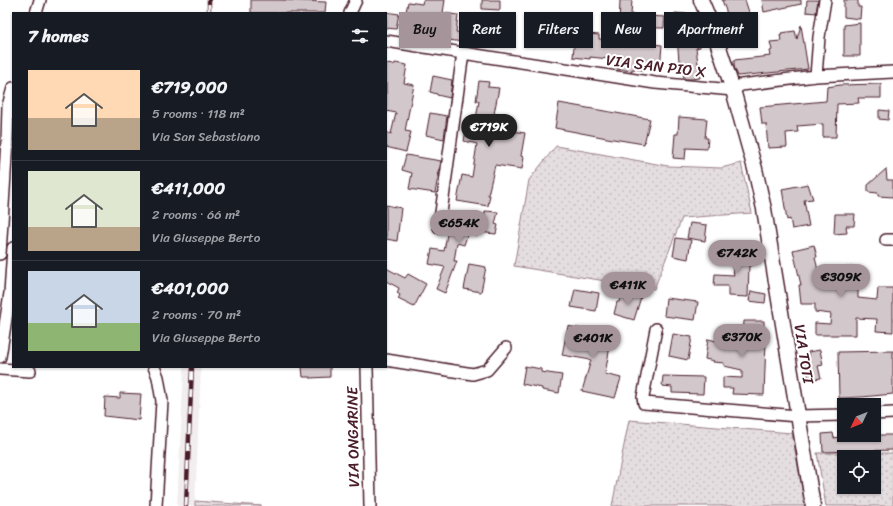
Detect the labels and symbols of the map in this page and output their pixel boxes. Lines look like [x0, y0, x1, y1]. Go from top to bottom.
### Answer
street label: VIA SAN PIO X [604, 47, 708, 85]
pin: €719K [461, 114, 517, 148]
pin: €654K [431, 210, 487, 244]
pin: €742K [709, 240, 765, 274]
pin: €309K [813, 264, 869, 298]
pin: €411K [600, 272, 656, 306]
street label: VIA TOTI [787, 323, 822, 386]
pin: €370K [714, 324, 770, 358]
pin: €401K [565, 325, 621, 359]
street label: VIA ONGARINE [339, 385, 367, 487]
north arrow [837, 398, 881, 442]

